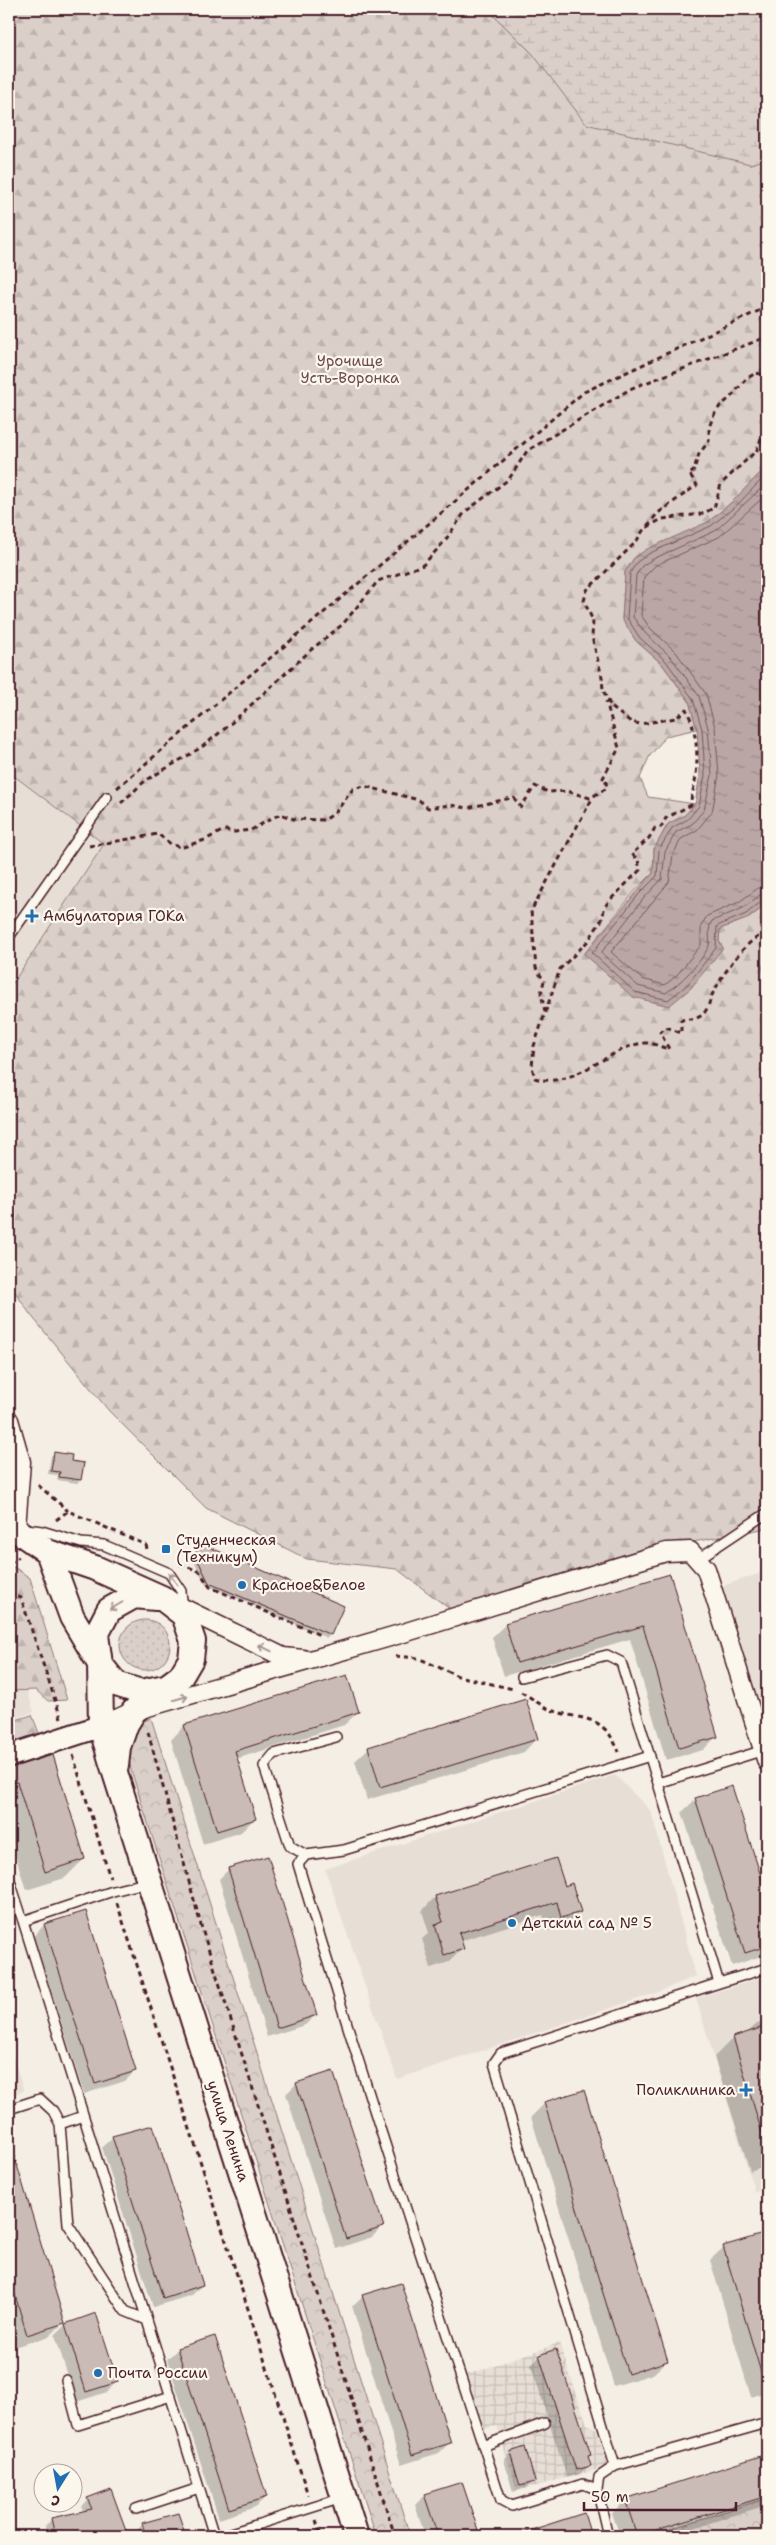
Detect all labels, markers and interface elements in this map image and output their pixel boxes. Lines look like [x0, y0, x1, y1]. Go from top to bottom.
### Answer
park label: Урочище Усть-Воронка [301, 351, 400, 388]
place label: Амбулатория ГОКа [43, 906, 185, 926]
marker: Амбулатория ГОКа [25, 909, 39, 923]
place label: Студенческая (Техникум) [176, 1530, 276, 1567]
marker: Студенческая (Техникум) [160, 1543, 172, 1555]
one-way arrow [168, 1572, 178, 1586]
place label: Красное&Белое [252, 1575, 366, 1595]
marker: Красное&Белое [236, 1579, 248, 1591]
one-way arrow [109, 1601, 124, 1611]
one-way arrow [258, 1643, 273, 1652]
one-way arrow [173, 1692, 189, 1702]
place label: Детский сад № 5 [522, 1913, 652, 1933]
marker: Детский сад № 5 [506, 1917, 518, 1929]
street label: улица Ленина [202, 2078, 254, 2185]
place label: Поликлиника [636, 2080, 736, 2100]
marker: Поликлиника [739, 2083, 753, 2097]
place label: Почта России [108, 2363, 208, 2383]
marker: Почта России [92, 2367, 104, 2379]
north arrow [32, 2462, 82, 2512]
scale bar [584, 2480, 736, 2512]
text: 50 m [591, 2487, 629, 2507]
text: С [50, 2491, 61, 2510]

